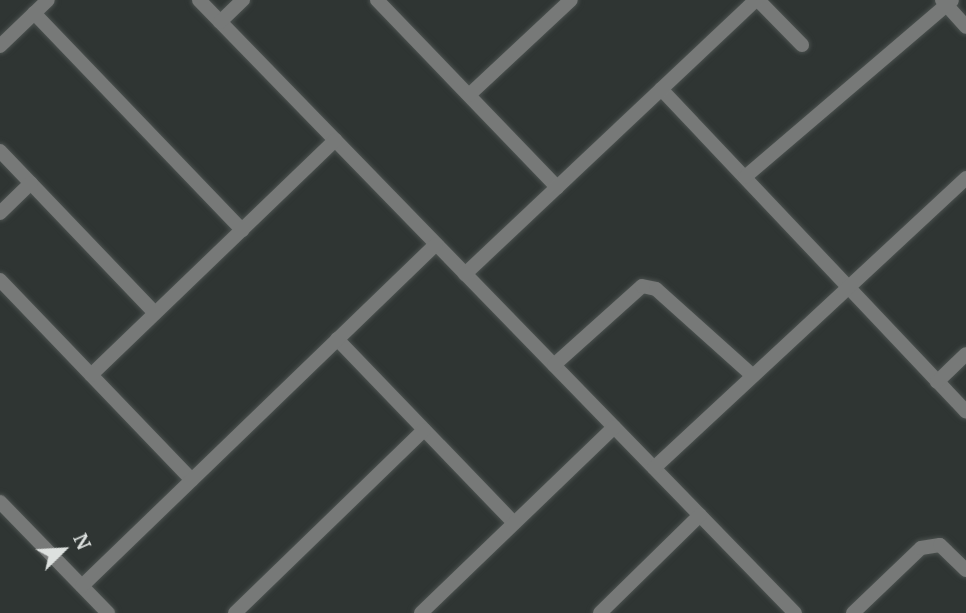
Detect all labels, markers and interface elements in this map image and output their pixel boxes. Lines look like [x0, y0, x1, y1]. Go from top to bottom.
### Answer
north arrow [28, 515, 98, 585]
text: N [68, 530, 96, 553]

